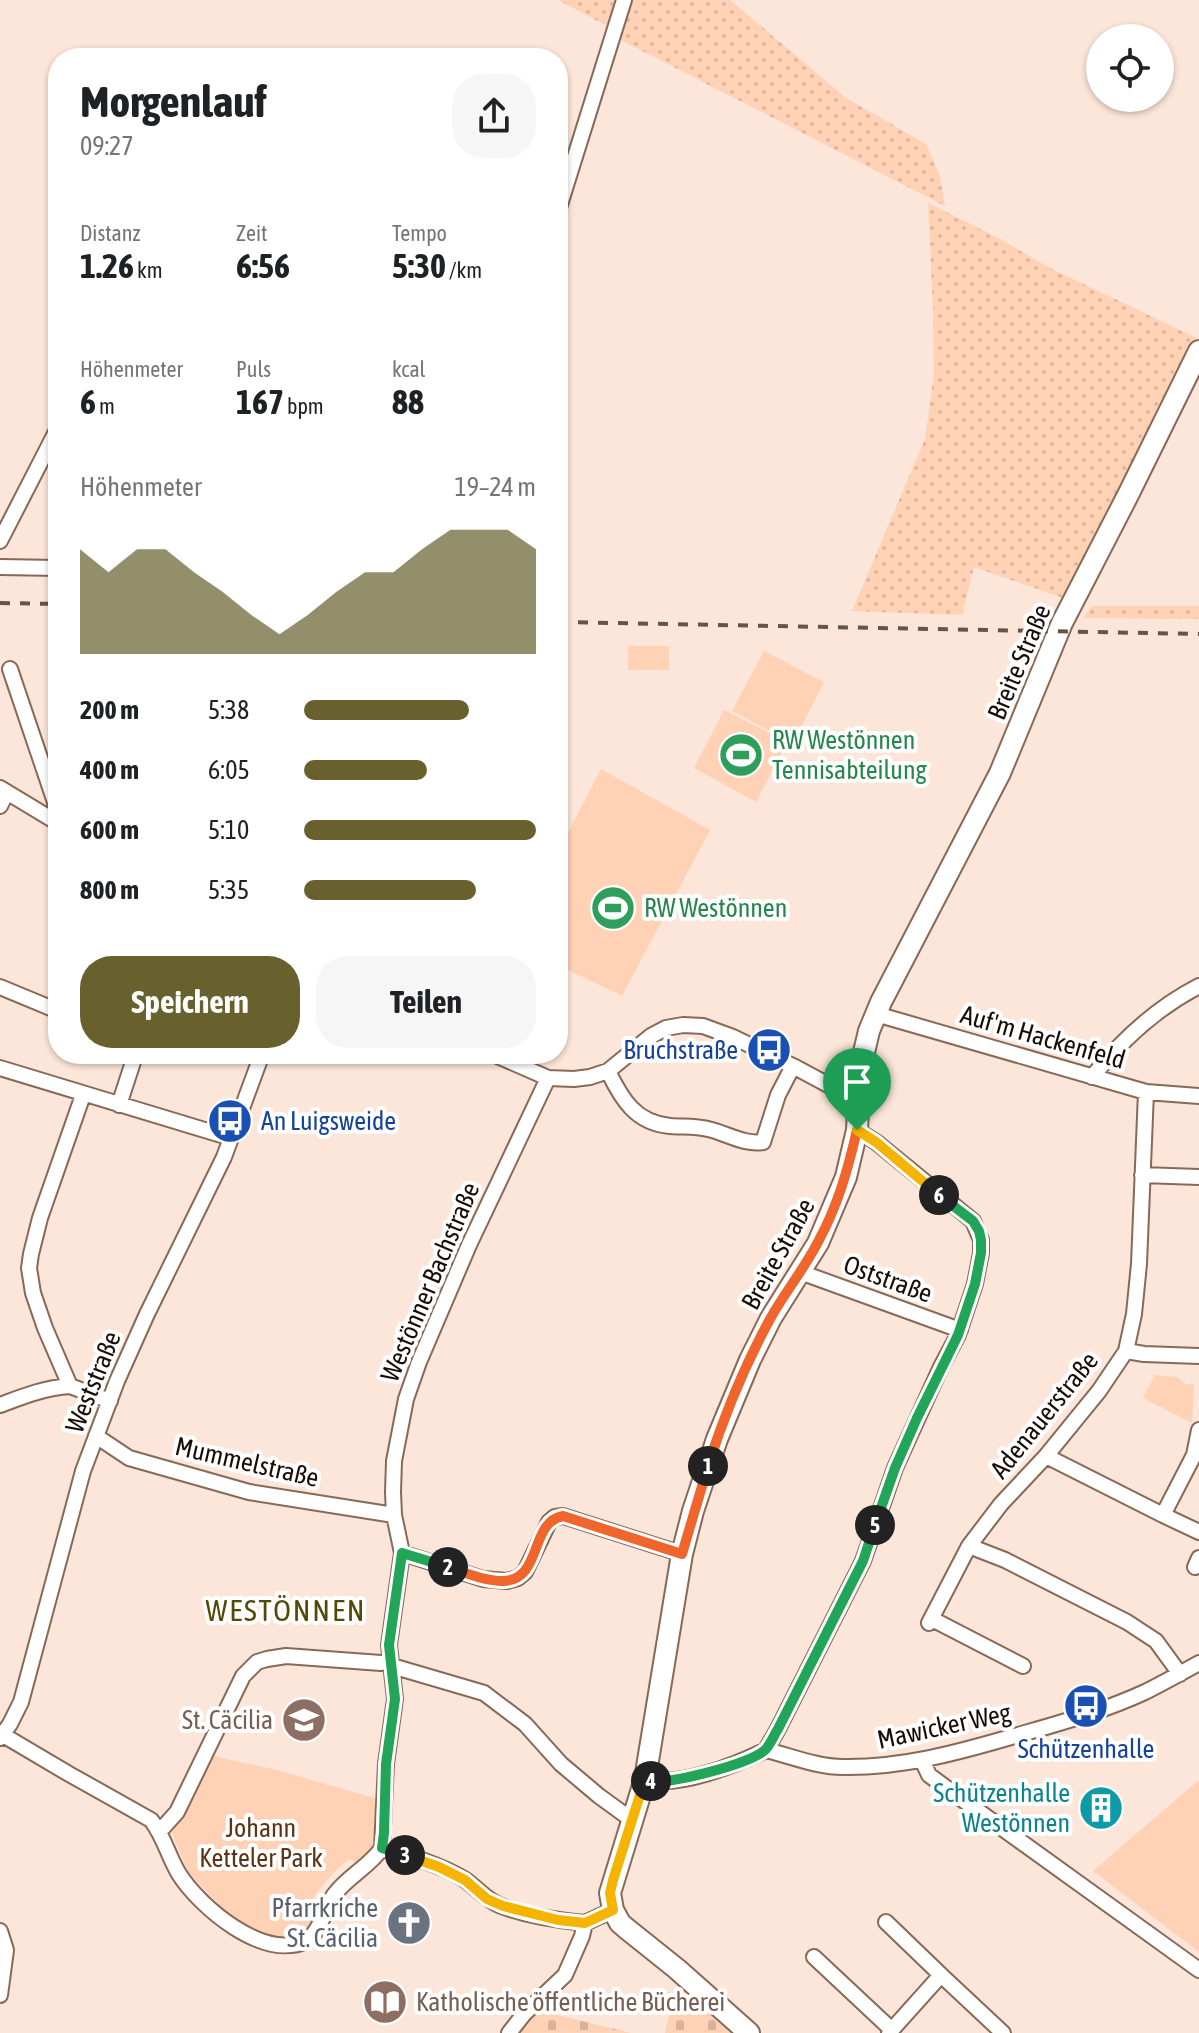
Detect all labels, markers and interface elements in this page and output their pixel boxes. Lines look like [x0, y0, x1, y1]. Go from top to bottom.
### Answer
map controls [1086, 24, 1174, 112]
button: locate [1086, 24, 1174, 112]
button: share [452, 74, 536, 158]
text: Morgenlauf [80, 76, 267, 126]
text: 09:27 [80, 131, 134, 161]
text: Distanz [80, 220, 140, 246]
text: Zeit [236, 220, 267, 246]
text: Tempo [392, 220, 447, 246]
text: 1.26 [80, 246, 134, 285]
text: 6:56 [236, 246, 290, 285]
text: 5:30 [392, 246, 446, 285]
text: km [134, 257, 163, 283]
text: /km [446, 257, 482, 283]
text: Höhenmeter [80, 356, 183, 382]
text: Puls [236, 356, 271, 382]
text: kcal [392, 356, 425, 382]
text: 6 [80, 382, 96, 421]
text: 167 [236, 382, 284, 421]
text: 88 [392, 382, 424, 421]
text: m [96, 393, 115, 419]
text: bpm [284, 393, 324, 419]
text: Höhenmeter [80, 472, 202, 502]
text: 19–24 m [454, 472, 536, 502]
street label: Breite Straße [981, 600, 1057, 724]
text: 200 m [80, 695, 139, 725]
text: 5:38 [208, 695, 249, 725]
place label: RW Westönnen Tennisabteilung [772, 725, 928, 785]
sports icon: RW Westönnen Tennisabteilung [717, 731, 765, 779]
text: 400 m [80, 755, 139, 785]
text: 6:05 [208, 755, 250, 785]
text: 600 m [80, 815, 139, 845]
text: 5:10 [208, 815, 249, 845]
text: 800 m [80, 875, 139, 905]
text: 5:35 [208, 875, 249, 905]
sports icon: RW Westönnen [589, 884, 637, 932]
place label: RW Westönnen [644, 893, 787, 923]
button: Speichern [80, 956, 300, 1048]
button: Teilen [316, 956, 536, 1048]
street label: Auf'm Hackenfeld [957, 999, 1129, 1075]
bus stop icon: Bruchstraße [745, 1026, 793, 1074]
place label: Bruchstraße [623, 1035, 738, 1065]
pin [823, 1048, 891, 1130]
icon: arrive [835, 1060, 879, 1104]
bus stop icon: An Luigsweide [206, 1097, 254, 1145]
place label: An Luigsweide [261, 1106, 396, 1136]
pin: 6 [919, 1175, 959, 1215]
street label: Westönner Bachstraße [375, 1178, 485, 1386]
text: 6 [934, 1182, 944, 1208]
street label: Breite Straße [735, 1193, 821, 1315]
street label: Oststraße [840, 1249, 936, 1309]
street label: Weststraße [59, 1327, 127, 1437]
street label: Adenauerstraße [984, 1346, 1104, 1484]
street label: Mummelstraße [172, 1431, 322, 1493]
pin: 1 [688, 1446, 728, 1486]
text: 1 [703, 1453, 713, 1479]
pin: 5 [855, 1505, 895, 1545]
text: 5 [870, 1512, 880, 1538]
pin: 2 [428, 1547, 468, 1587]
text: 2 [443, 1554, 453, 1580]
district label: WESTÖNNEN [205, 1593, 367, 1627]
bus stop icon: Schützenhalle [1062, 1682, 1110, 1730]
school or university icon: St. Cäcilia [280, 1696, 328, 1744]
street label: Mawicker Weg [875, 1697, 1014, 1755]
place label: St. Cäcilia [182, 1705, 273, 1735]
place label: Schützenhalle [1018, 1734, 1154, 1764]
pin: 4 [631, 1761, 671, 1801]
text: 4 [646, 1768, 656, 1794]
place label: Schützenhalle Westönnen [933, 1778, 1070, 1838]
building icon: Schützenhalle Westönnen [1077, 1784, 1125, 1832]
park label: Johann Ketteler Park [199, 1813, 323, 1873]
pin: 3 [385, 1835, 425, 1875]
text: 3 [400, 1842, 410, 1868]
place label: Pfarrkriche St. Cäcilia [272, 1893, 378, 1953]
church icon: Pfarrkriche St. Cäcilia [385, 1899, 433, 1947]
library icon: Katholische öffentliche Bücherei [361, 1978, 409, 2026]
place label: Katholische öffentliche Bücherei [416, 1987, 725, 2017]

